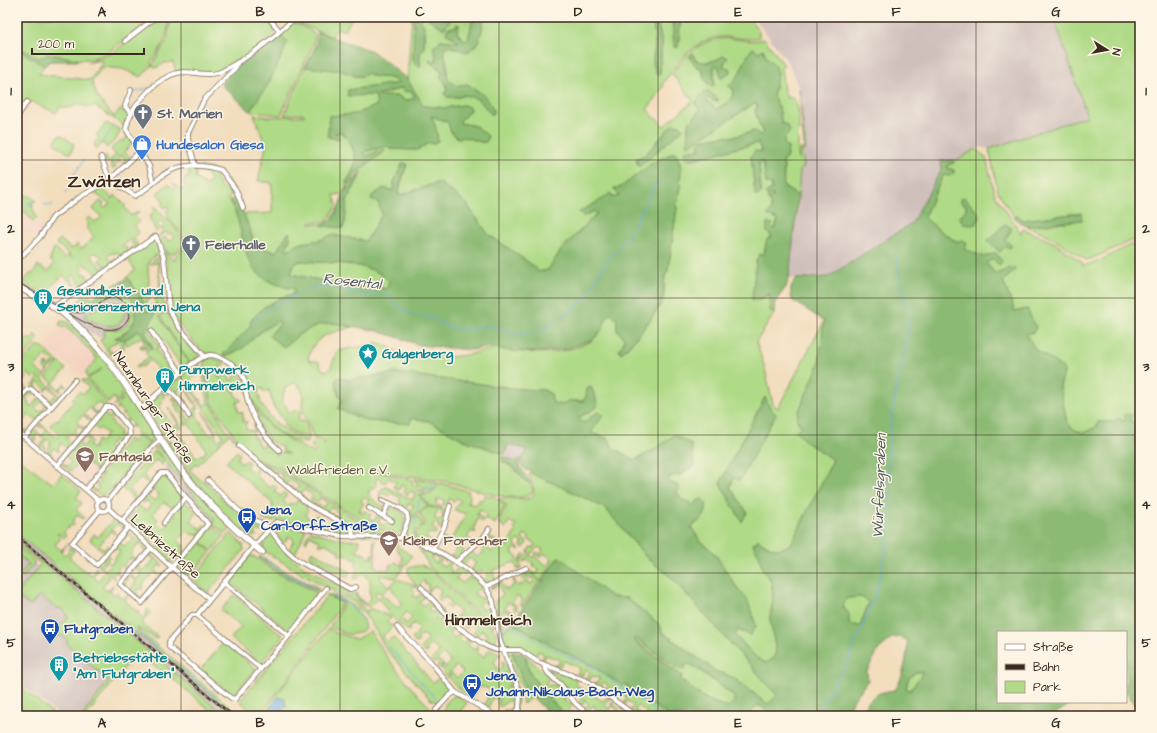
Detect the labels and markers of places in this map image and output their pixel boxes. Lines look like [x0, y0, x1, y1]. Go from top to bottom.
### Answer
church icon: St. Marien [132, 102, 154, 130]
place label: St. Marien [156, 104, 222, 124]
shop icon: Hundesalon Giesa [131, 133, 153, 161]
place label: Hundesalon Giesa [156, 135, 265, 155]
church icon: Feierhalle [180, 233, 202, 261]
place label: Feierhalle [205, 235, 266, 255]
place label: Gesundheits- und Seniorenzentrum Jena [56, 281, 201, 317]
building icon: Gesundheits- und Seniorenzentrum Jena [32, 287, 54, 315]
place icon: Galgenberg [357, 342, 379, 370]
place label: Galgenberg [382, 344, 454, 365]
place label: Pumpwerk Himmelreich [179, 360, 255, 396]
building icon: Pumpwerk Himmelreich [154, 366, 176, 394]
school or university icon: Fantasia [74, 445, 96, 473]
place label: Fantasia [99, 447, 153, 467]
place label: Jena, Carl-Orff-Straße [260, 500, 378, 536]
bus stop icon: Jena, Carl-Orff-Straße [236, 506, 258, 534]
school or university icon: Kleine Forscher [378, 529, 400, 557]
place label: Kleine Forscher [403, 531, 507, 551]
bus stop icon: Flutgraben [39, 617, 61, 645]
place label: Flutgraben [64, 619, 133, 640]
place label: Betriebsstätte "Am Flutgraben" [73, 648, 175, 685]
building icon: Betriebsstätte "Am Flutgraben" [48, 654, 70, 682]
place label: Jena, Johann-Nikolaus-Bach-Weg [485, 666, 655, 703]
bus stop icon: Jena, Johann-Nikolaus-Bach-Weg [461, 672, 483, 700]

